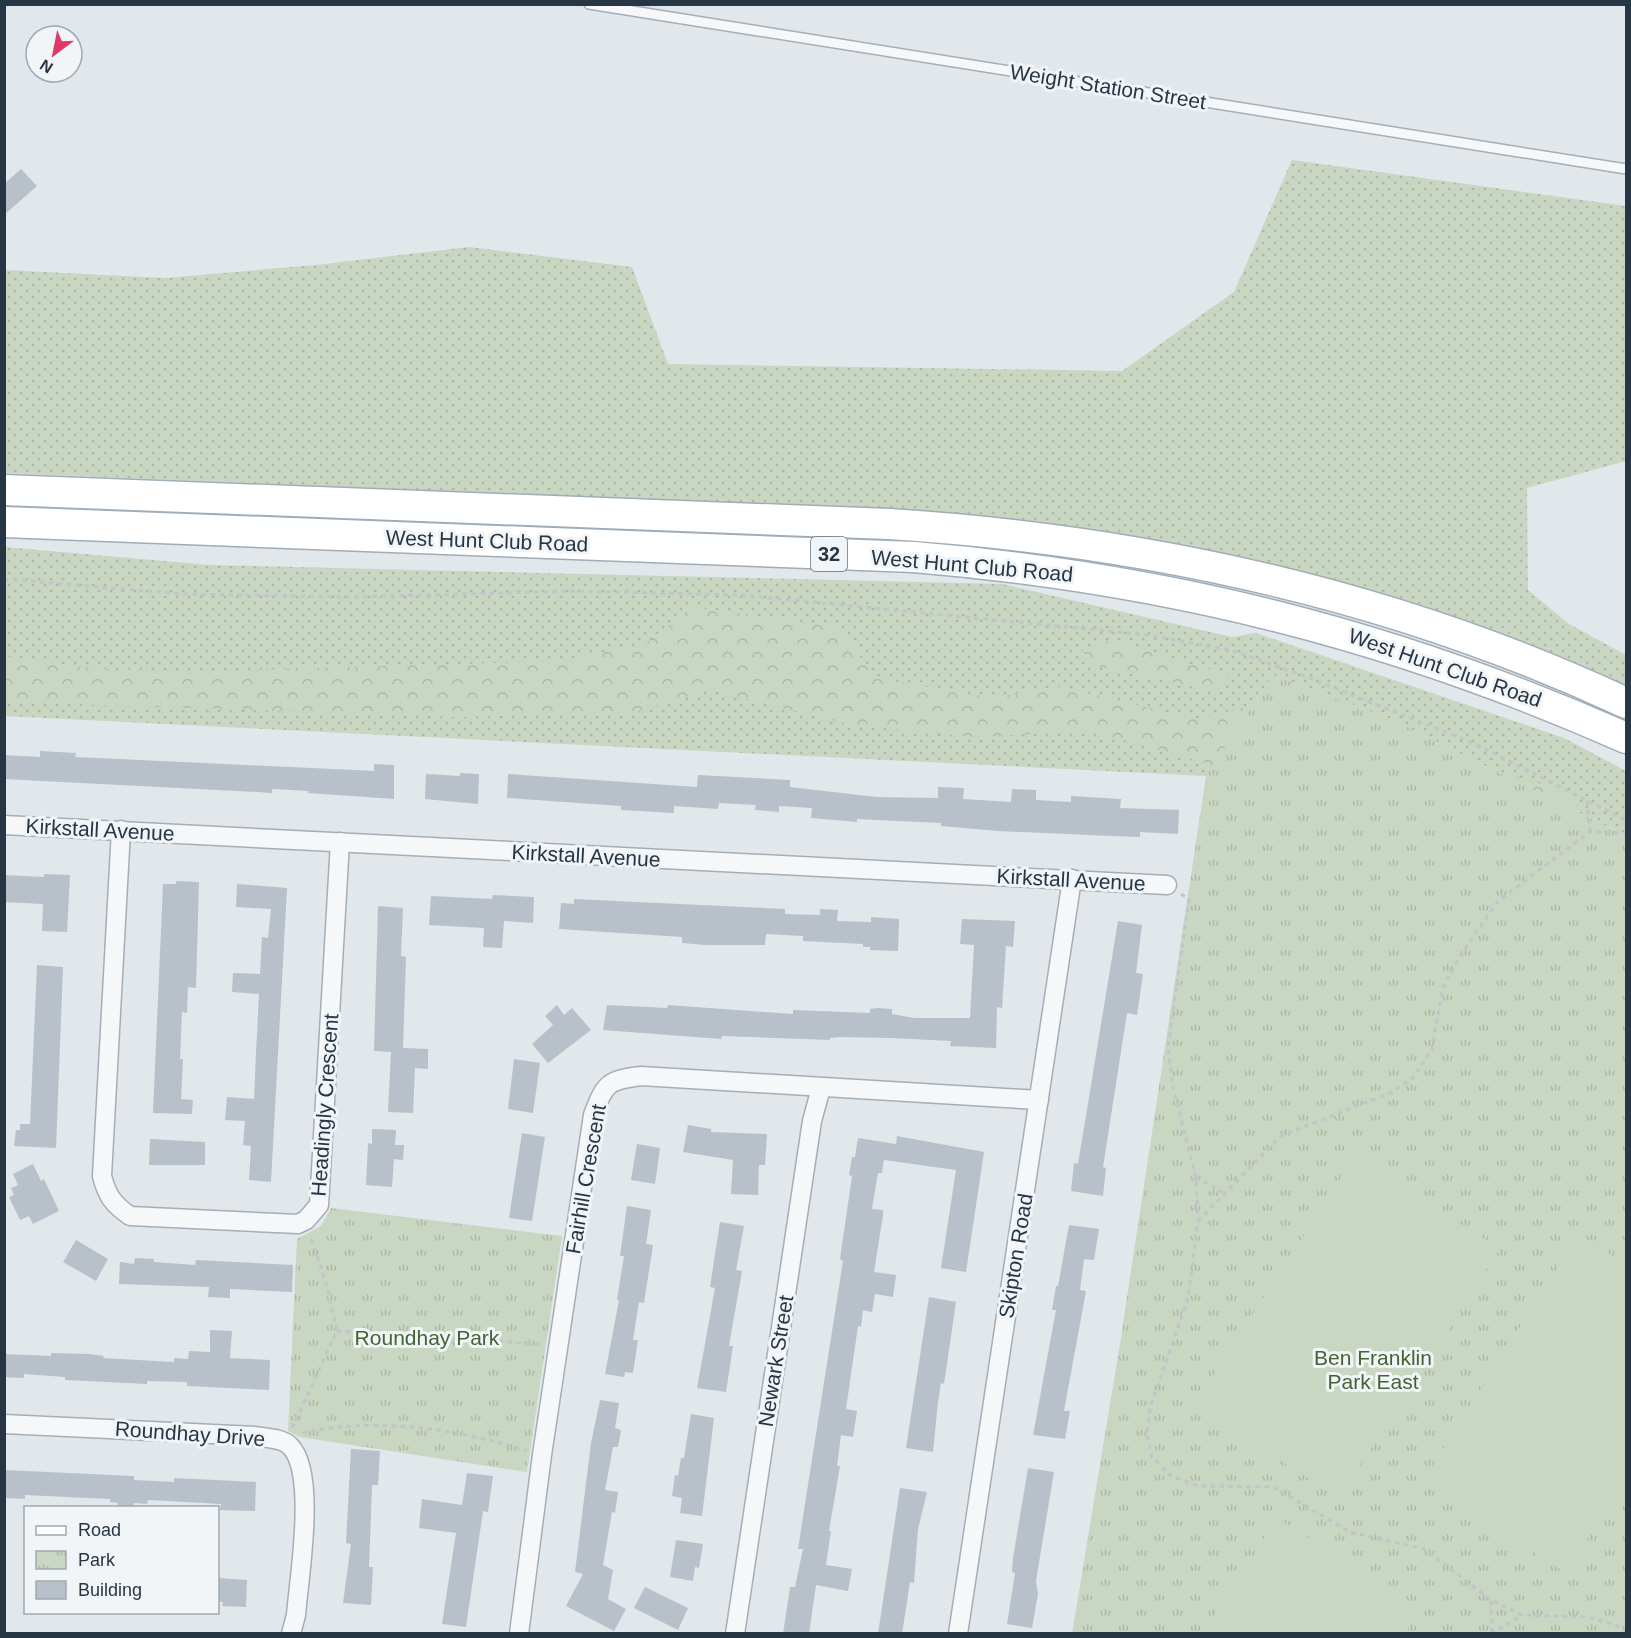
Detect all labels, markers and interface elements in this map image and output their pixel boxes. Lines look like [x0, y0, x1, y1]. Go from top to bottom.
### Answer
north arrow [24, 24, 84, 84]
text: N [37, 56, 56, 77]
street label: Weight Station Street [1008, 60, 1208, 113]
street label: West Hunt Club Road [385, 525, 589, 556]
road number: 32 [811, 537, 847, 571]
street label: West Hunt Club Road [870, 545, 1074, 586]
street label: West Hunt Club Road [1346, 624, 1545, 711]
street label: Kirkstall Avenue [25, 814, 175, 845]
street label: Kirkstall Avenue [511, 840, 661, 871]
street label: Kirkstall Avenue [996, 864, 1146, 895]
street label: Headingly Crescent [307, 1013, 342, 1197]
street label: Fairhill Crescent [561, 1102, 610, 1256]
street label: Skipton Road [994, 1192, 1037, 1320]
street label: Newark Street [754, 1293, 797, 1428]
park label: Roundhay Park [355, 1326, 500, 1349]
park label: Ben Franklin Park East [1314, 1346, 1432, 1393]
street label: Roundhay Drive [114, 1417, 266, 1450]
legend [24, 1506, 219, 1614]
text: Road [78, 1520, 121, 1540]
text: Park [78, 1550, 116, 1570]
text: Building [78, 1580, 142, 1600]

